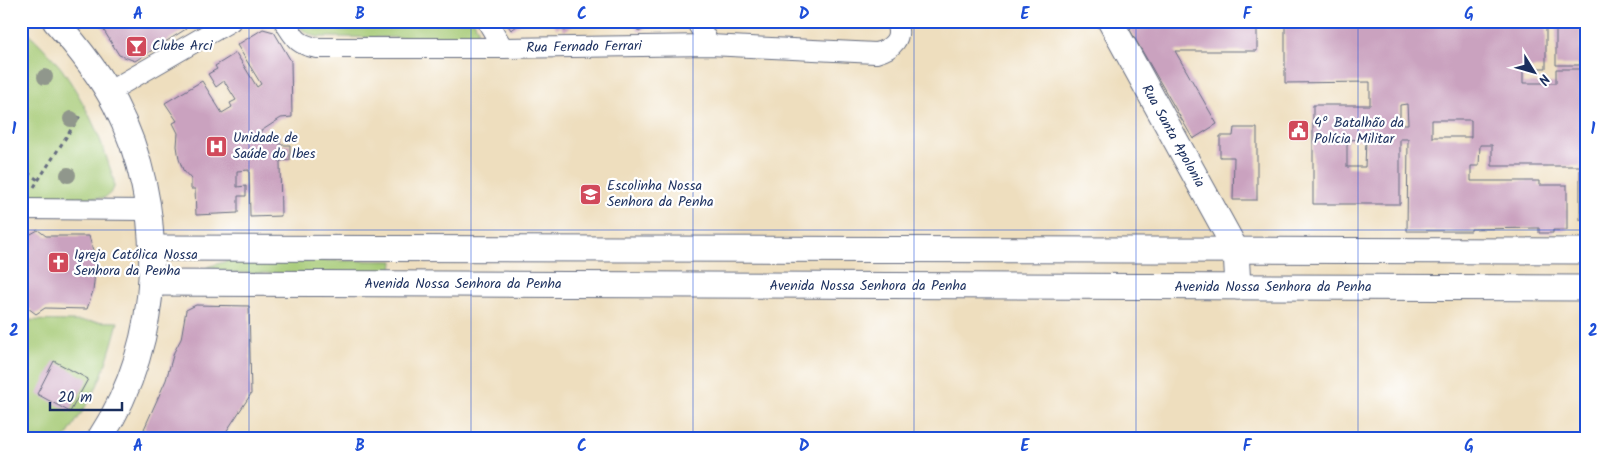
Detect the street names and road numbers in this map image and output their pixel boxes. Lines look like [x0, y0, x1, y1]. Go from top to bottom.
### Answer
street label: Rua Fernado Ferrari [526, 35, 643, 59]
street label: Rua Santa Apolonia [1136, 80, 1210, 192]
street label: Avenida Nossa Senhora da Penha [364, 273, 562, 295]
street label: Avenida Nossa Senhora da Penha [769, 275, 967, 297]
street label: Avenida Nossa Senhora da Penha [1174, 276, 1372, 298]

